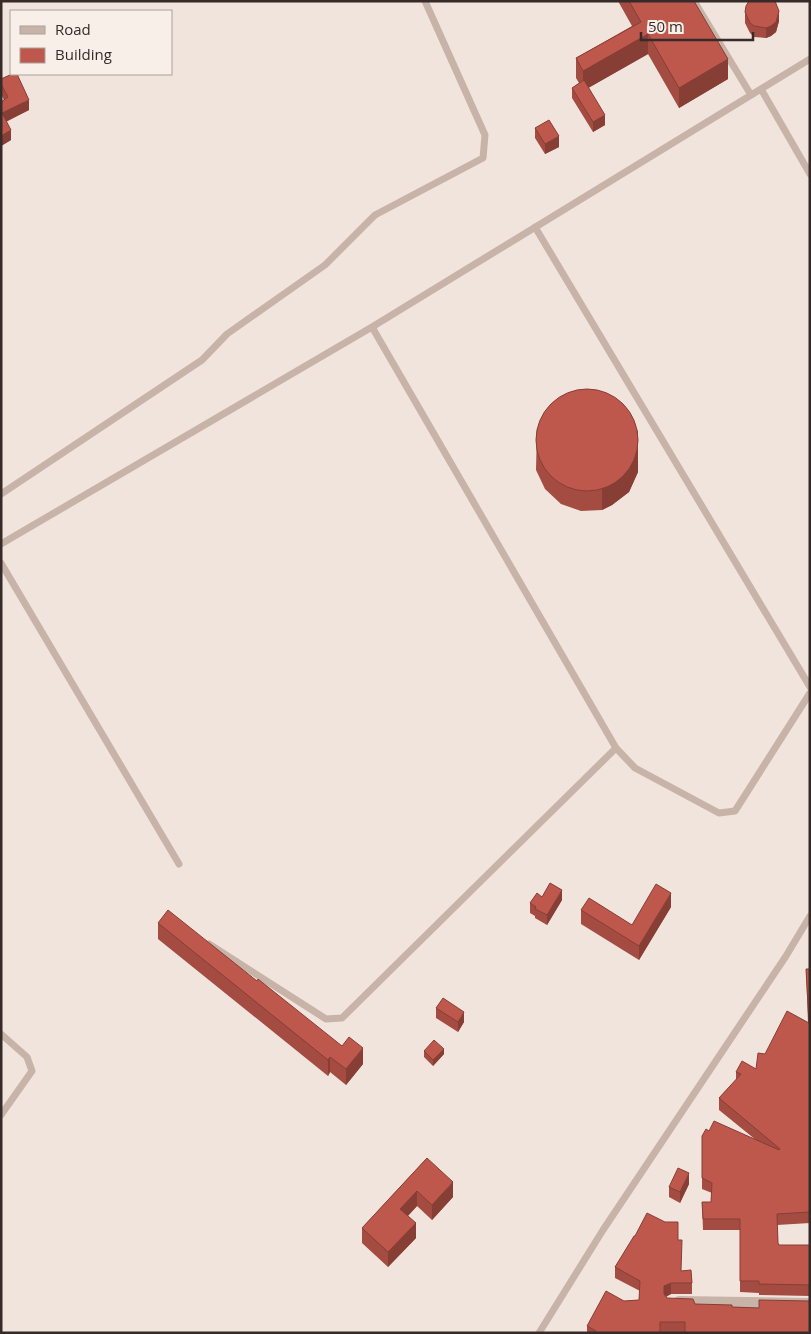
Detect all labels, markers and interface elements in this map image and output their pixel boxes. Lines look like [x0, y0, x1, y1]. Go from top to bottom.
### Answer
legend [10, 10, 172, 75]
scale bar [641, 10, 754, 42]
text: 50 m [648, 16, 683, 36]
text: Road [55, 19, 91, 39]
text: Building [55, 44, 112, 64]

